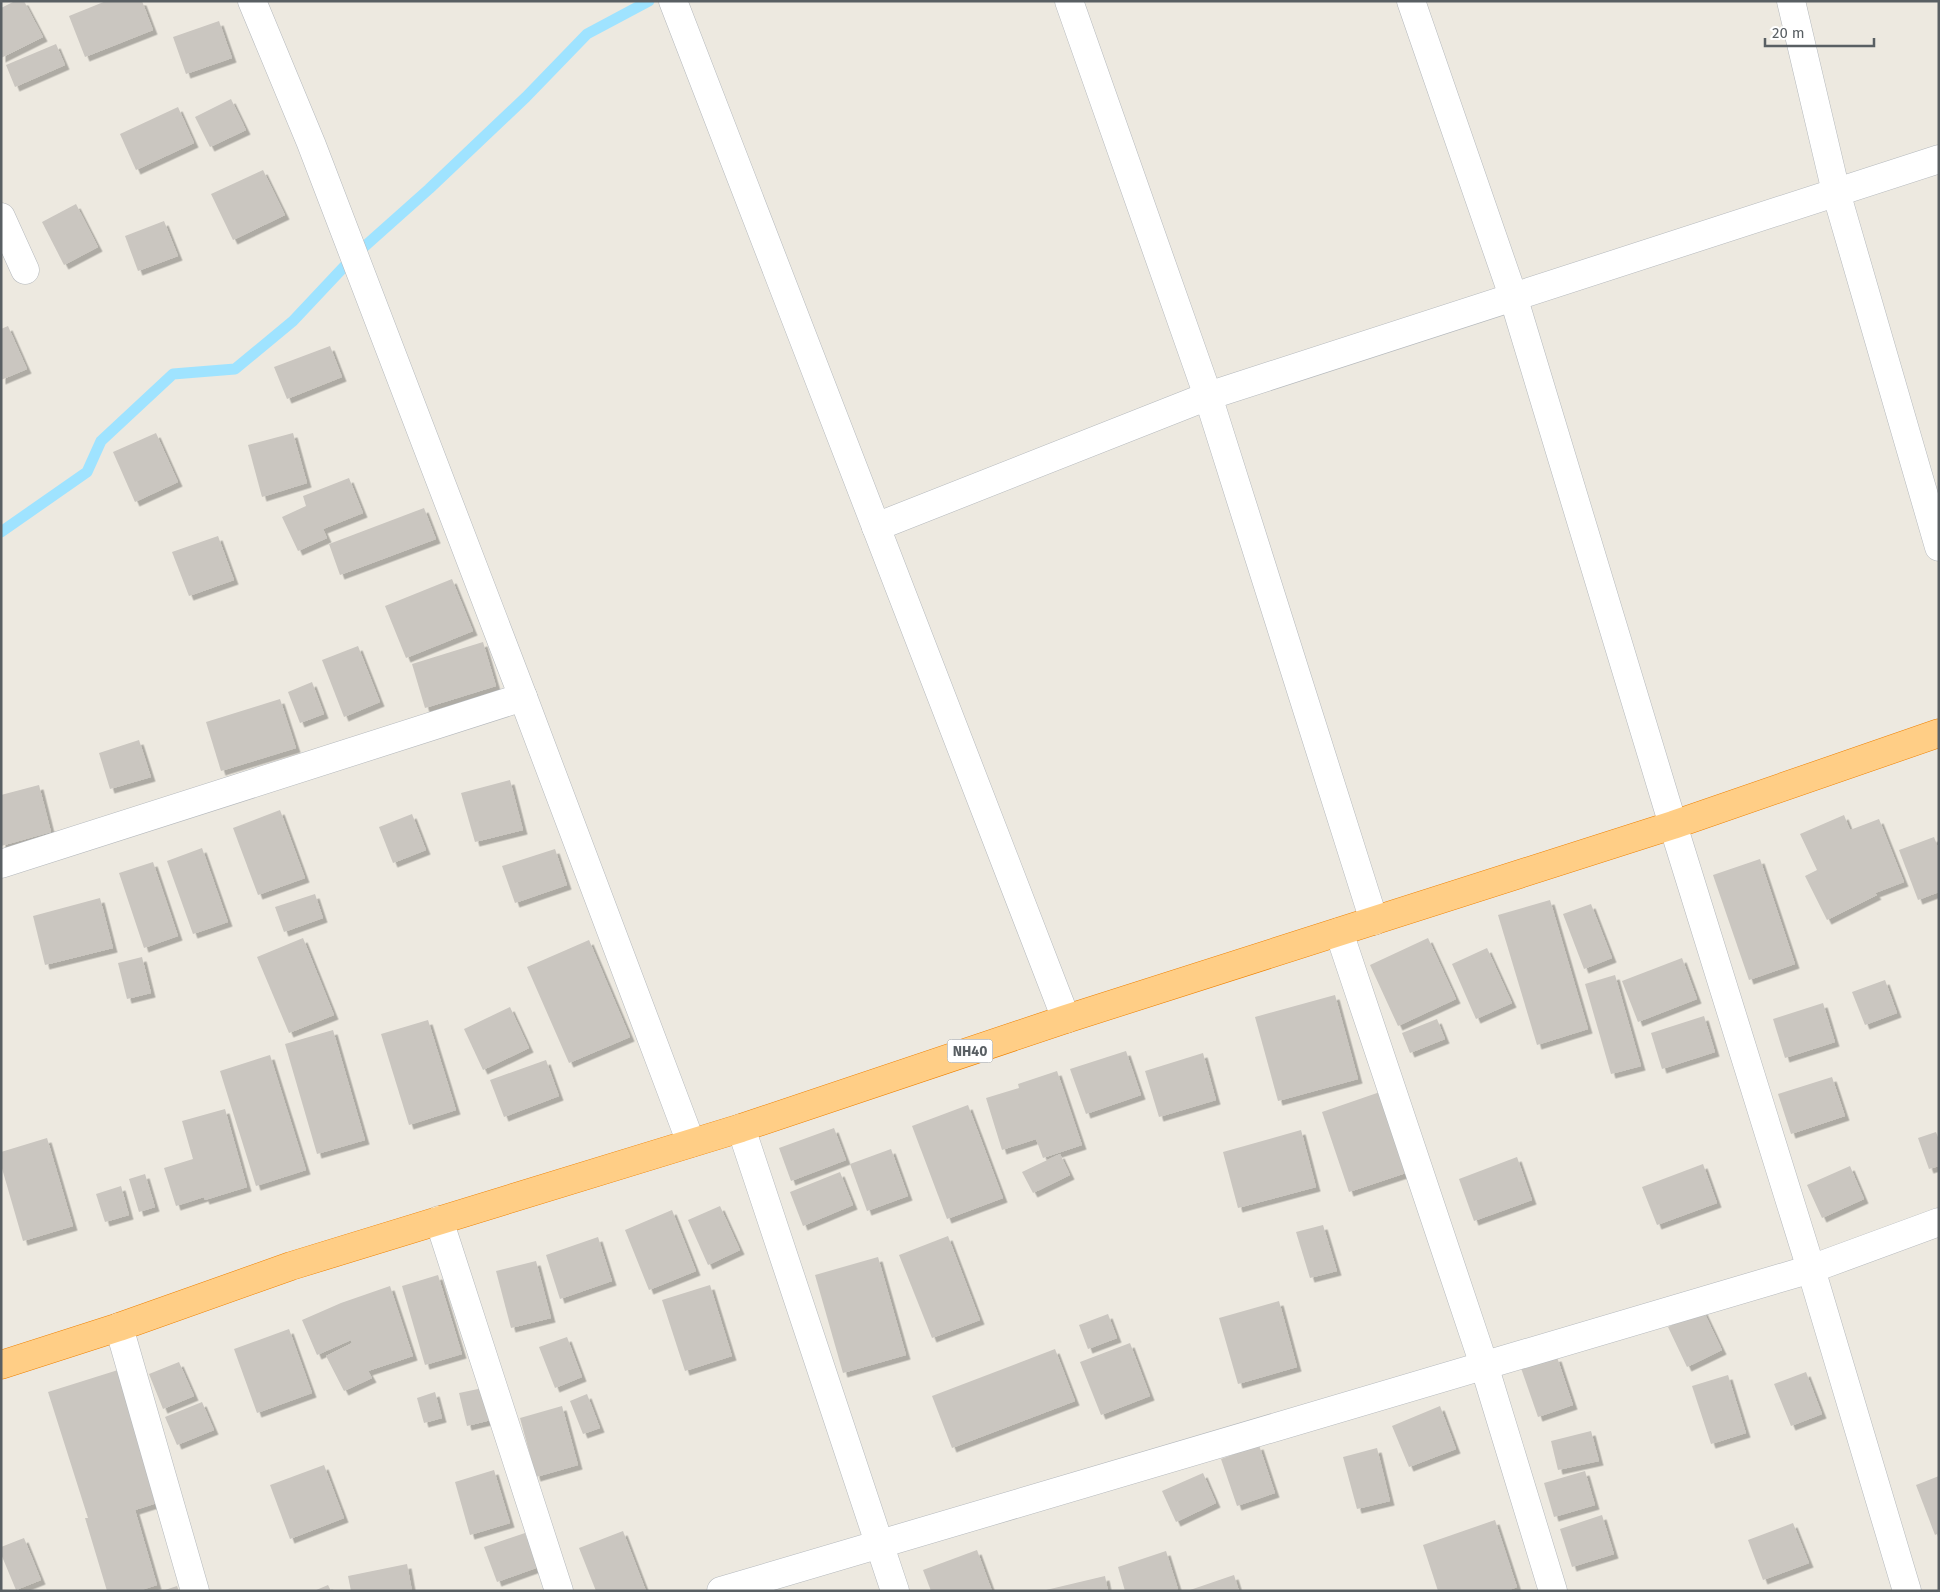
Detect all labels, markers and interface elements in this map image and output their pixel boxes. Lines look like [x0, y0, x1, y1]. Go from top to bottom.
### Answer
scale bar [1765, 15, 1874, 47]
text: 20 m [1772, 24, 1805, 42]
road number: NH40 [948, 1040, 992, 1062]

